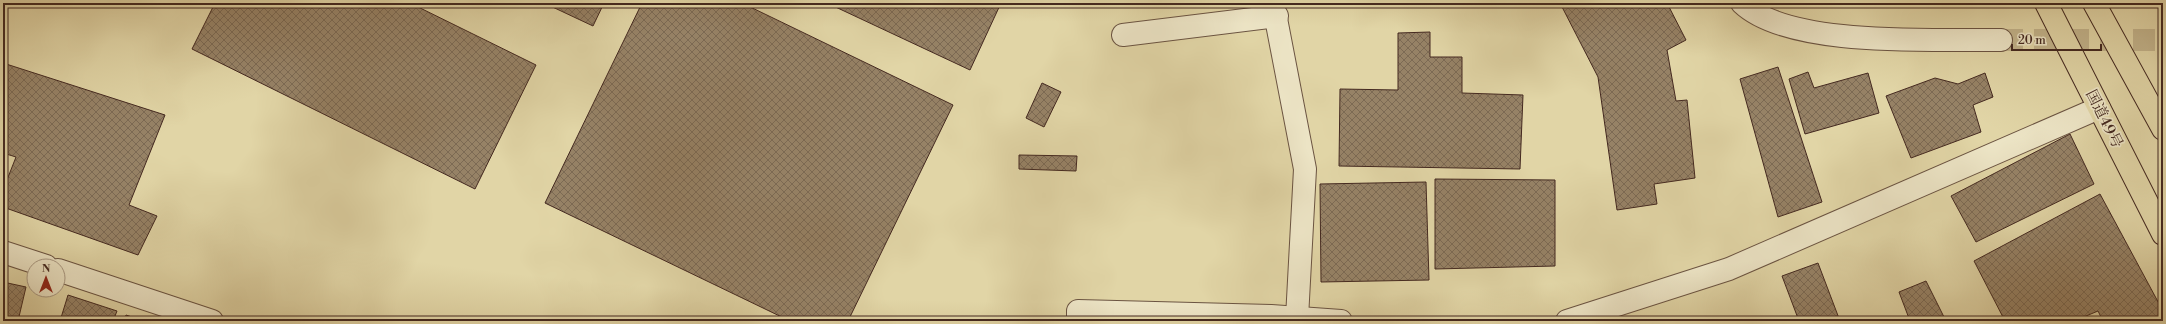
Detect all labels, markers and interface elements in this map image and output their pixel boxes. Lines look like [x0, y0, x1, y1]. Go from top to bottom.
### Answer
scale bar [2012, 26, 2101, 52]
text: 20 m [2018, 33, 2046, 48]
street label: 国道49号 [2081, 87, 2127, 151]
north arrow [26, 258, 66, 298]
text: N [42, 262, 51, 276]

